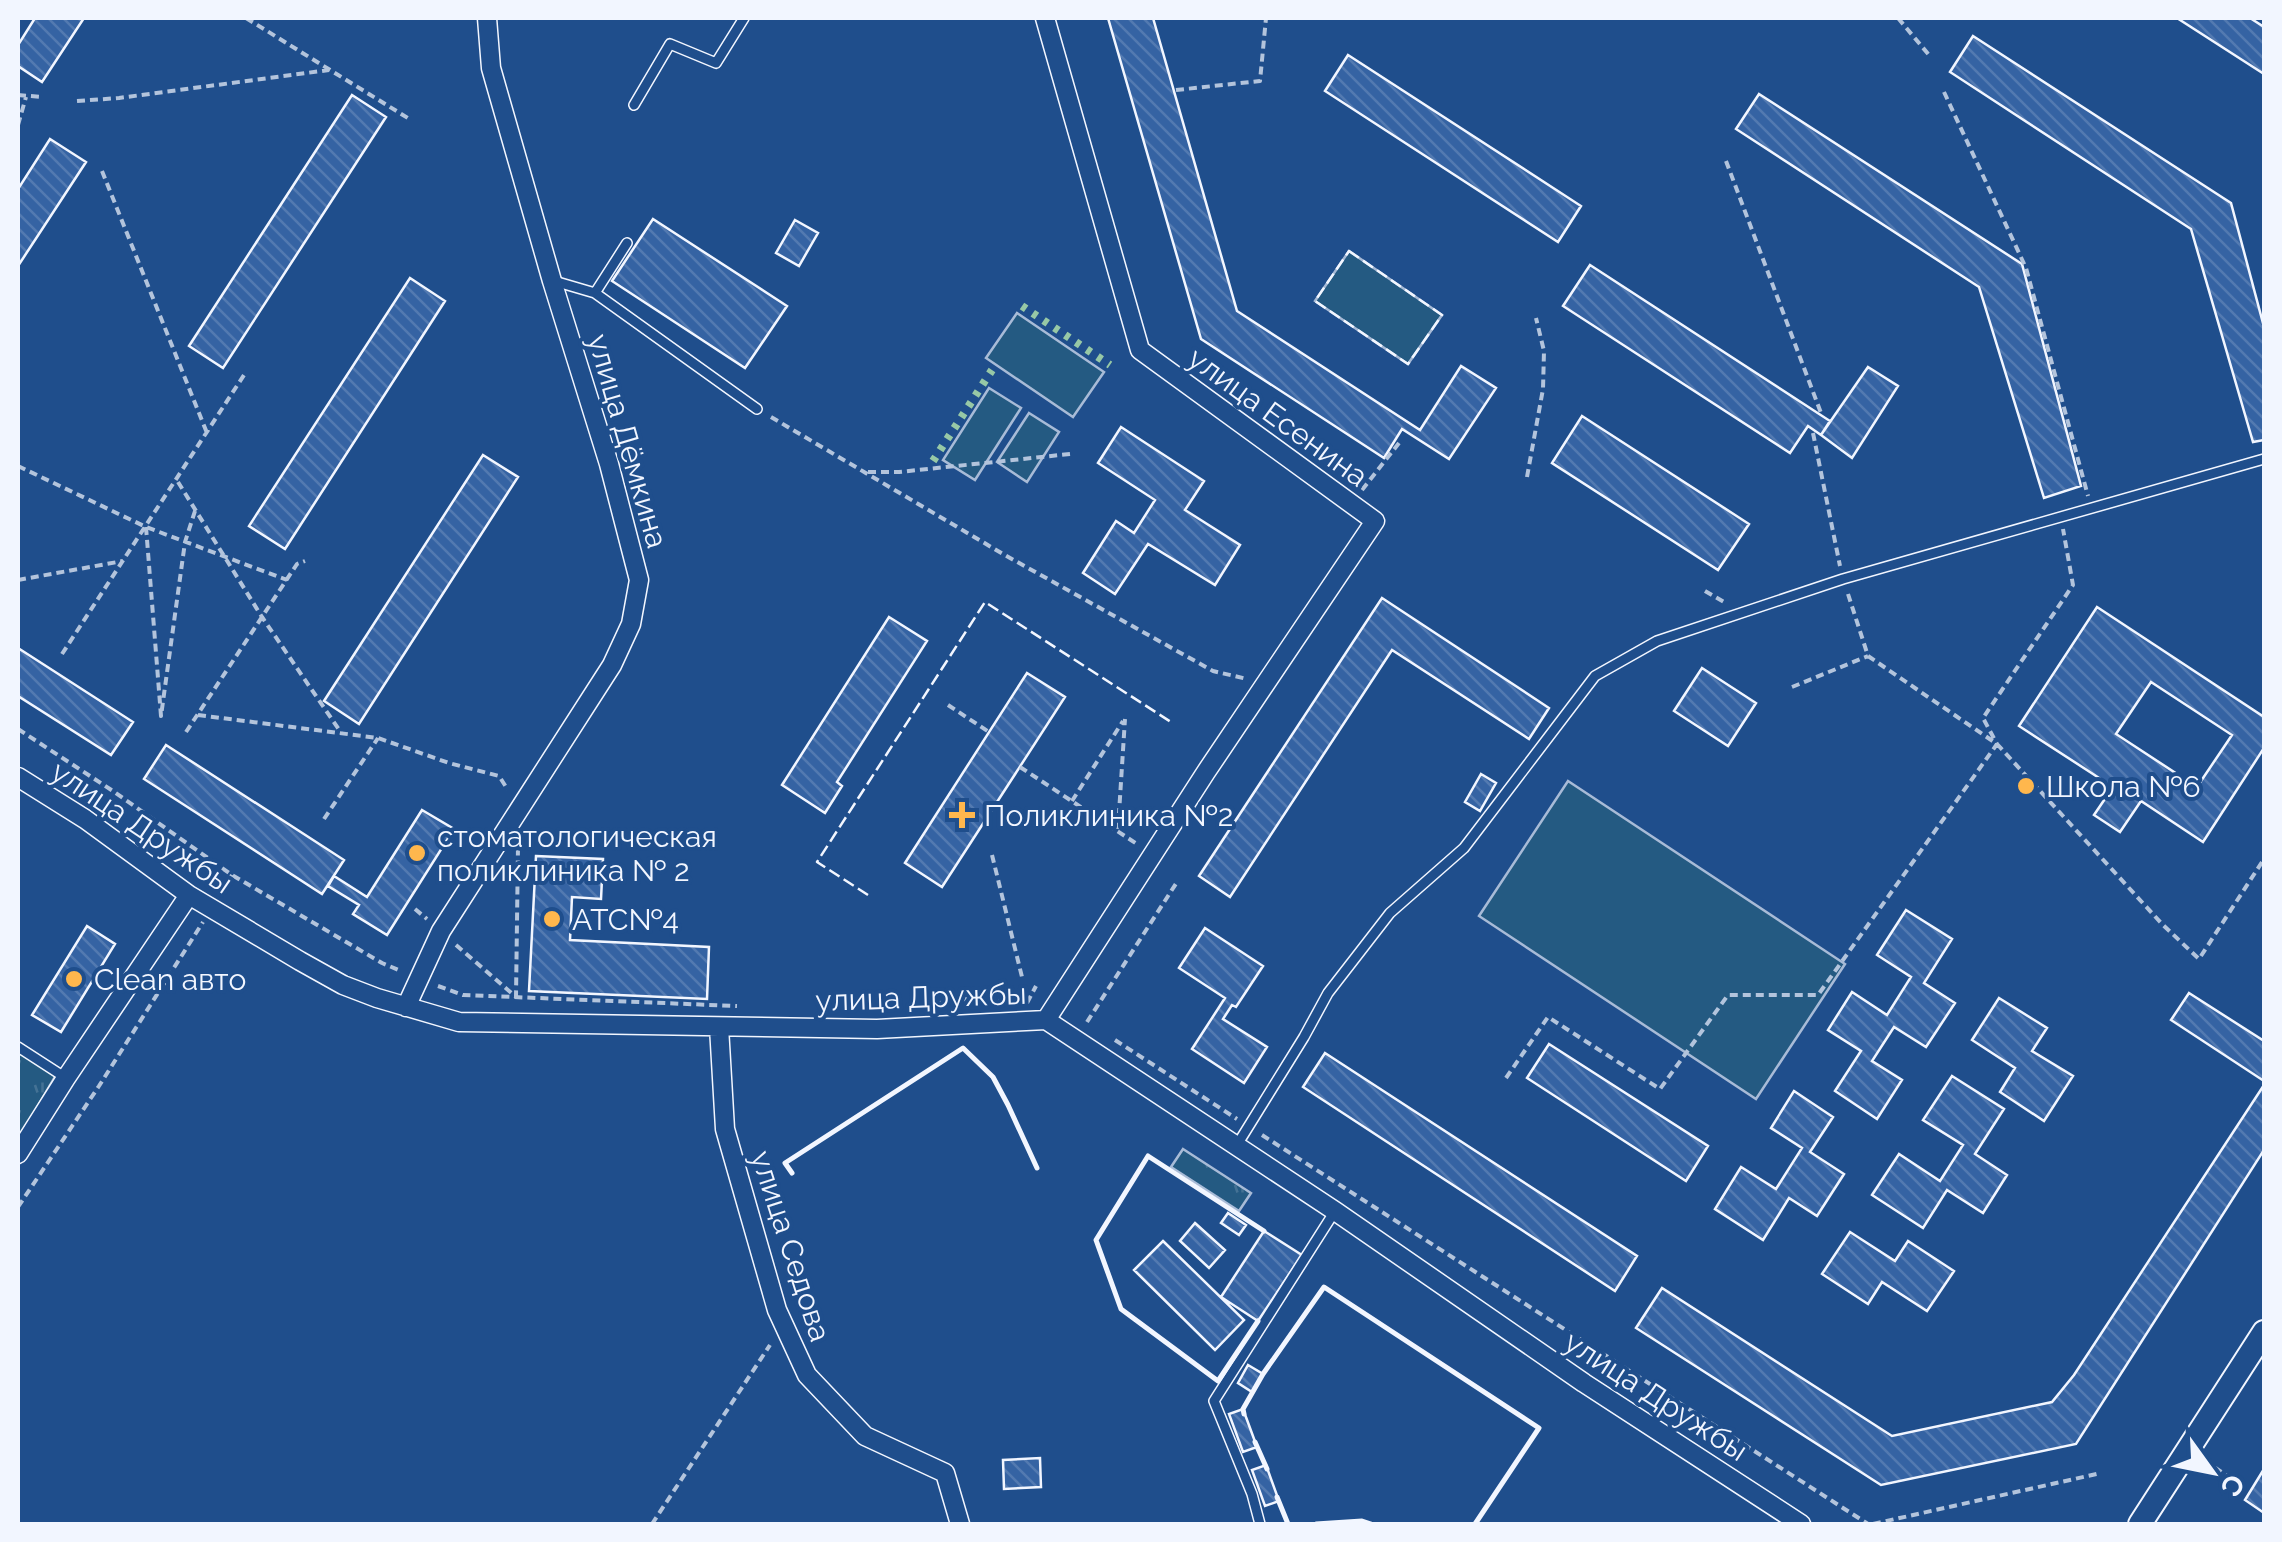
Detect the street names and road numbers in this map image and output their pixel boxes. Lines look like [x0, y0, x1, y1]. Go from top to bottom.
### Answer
street label: улица Дёмкина [581, 330, 675, 552]
street label: улица Есенина [1181, 340, 1375, 494]
street label: улица Дружбы [45, 753, 239, 901]
street label: улица Дружбы [815, 976, 1027, 1018]
street label: улица Седова [744, 1146, 838, 1346]
street label: улица Дружбы [1558, 1324, 1754, 1468]

